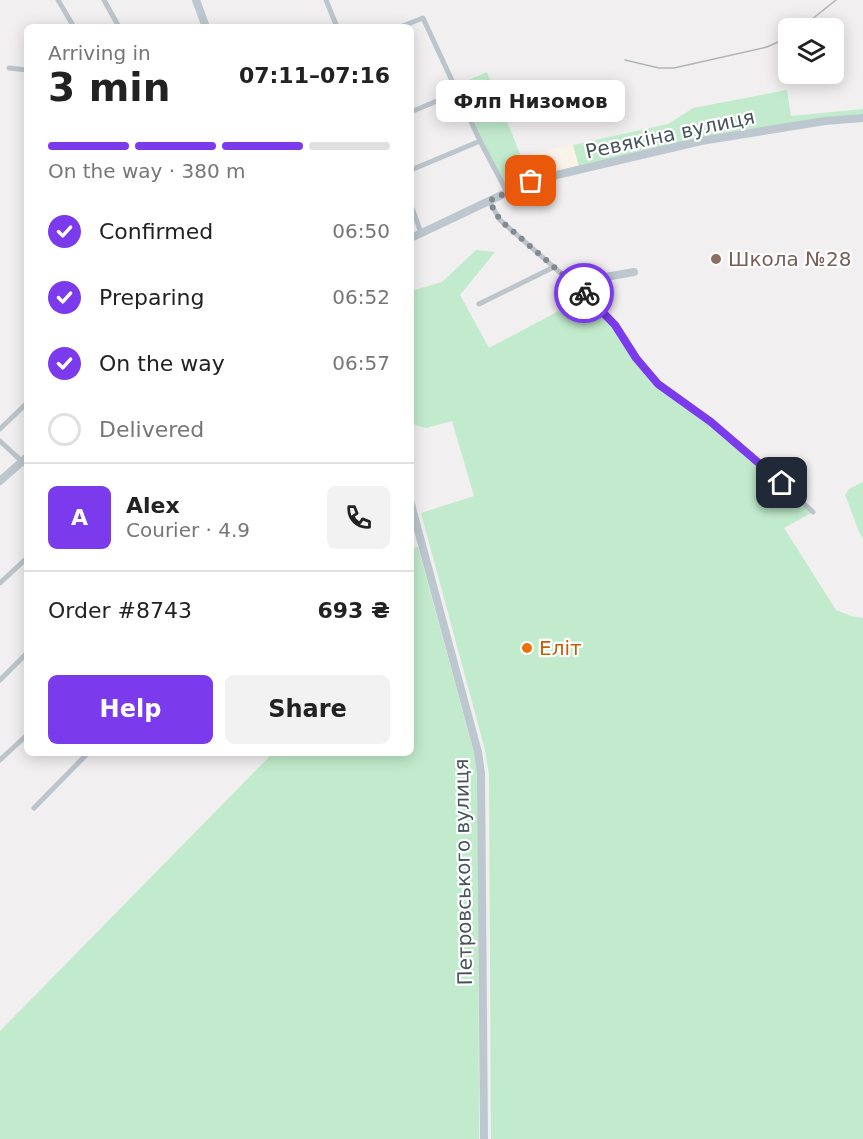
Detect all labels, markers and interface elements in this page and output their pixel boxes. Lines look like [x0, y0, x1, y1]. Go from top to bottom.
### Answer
map controls [778, 18, 844, 84]
button: layers [778, 18, 844, 84]
text: Arriving in [48, 41, 151, 65]
text: 07:11–07:16 [239, 63, 390, 88]
text: 3 min [48, 65, 170, 110]
callout: Флп Низомов [436, 79, 626, 121]
text: Флп Низомов [453, 89, 608, 113]
street label: Ревякіна вулиця [583, 104, 757, 164]
pin [505, 155, 556, 206]
text: On the way · 380 m [48, 159, 246, 183]
icon: bag [514, 164, 547, 197]
icon: check [48, 215, 81, 248]
text: Confirmed [99, 219, 213, 244]
text: 06:50 [332, 219, 390, 243]
place label: Школа №28 [728, 247, 851, 271]
marker: Школа №28 [709, 252, 723, 266]
courier [554, 263, 614, 323]
icon: bike [568, 277, 601, 310]
icon: check [48, 281, 81, 314]
text: Preparing [99, 285, 205, 310]
text: 06:52 [332, 285, 390, 309]
icon: check [48, 347, 81, 380]
text: On the way [99, 351, 225, 376]
text: 06:57 [332, 351, 390, 375]
text: Delivered [99, 417, 204, 442]
pin [756, 457, 807, 508]
icon: home [765, 466, 798, 499]
button: phone [327, 486, 390, 549]
text: Alex [126, 493, 180, 518]
text: A [71, 505, 88, 530]
text: Courier · 4.9 [126, 518, 250, 542]
text: Order #8743 [48, 598, 192, 623]
text: 693 ₴ [318, 598, 390, 623]
place label: Еліт [539, 636, 582, 660]
marker: Еліт [520, 641, 534, 655]
button: Help [48, 675, 213, 744]
button: Share [225, 675, 390, 744]
street label: Петровського вулиця [449, 758, 477, 986]

